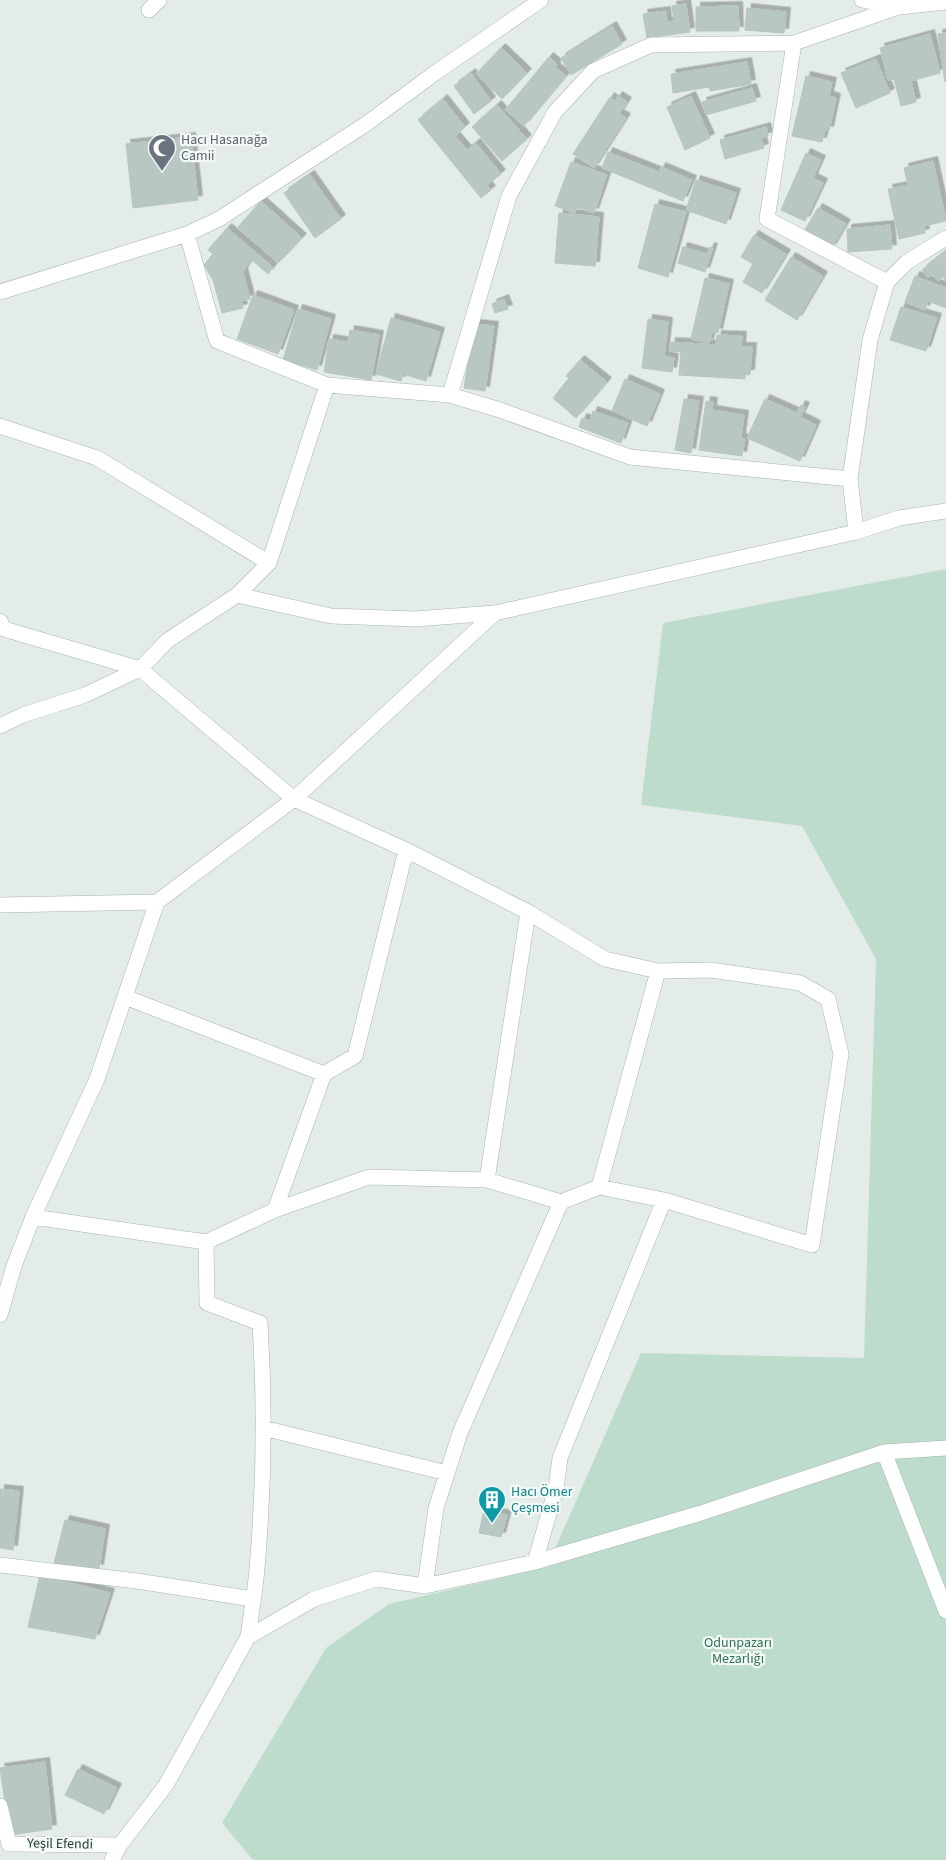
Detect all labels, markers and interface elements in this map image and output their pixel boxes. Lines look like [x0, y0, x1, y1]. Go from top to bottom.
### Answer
place label: Hacı Hasanağa Camii [181, 130, 268, 166]
mosque icon: Hacı Hasanağa Camii [147, 133, 177, 172]
place label: Hacı Ömer Çeşmesi [511, 1482, 573, 1518]
building icon: Hacı Ömer Çeşmesi [477, 1485, 507, 1524]
park label: Odunpazarı Mezarlığı [704, 1633, 772, 1669]
street label: Yeşil Efendi [26, 1833, 93, 1855]

